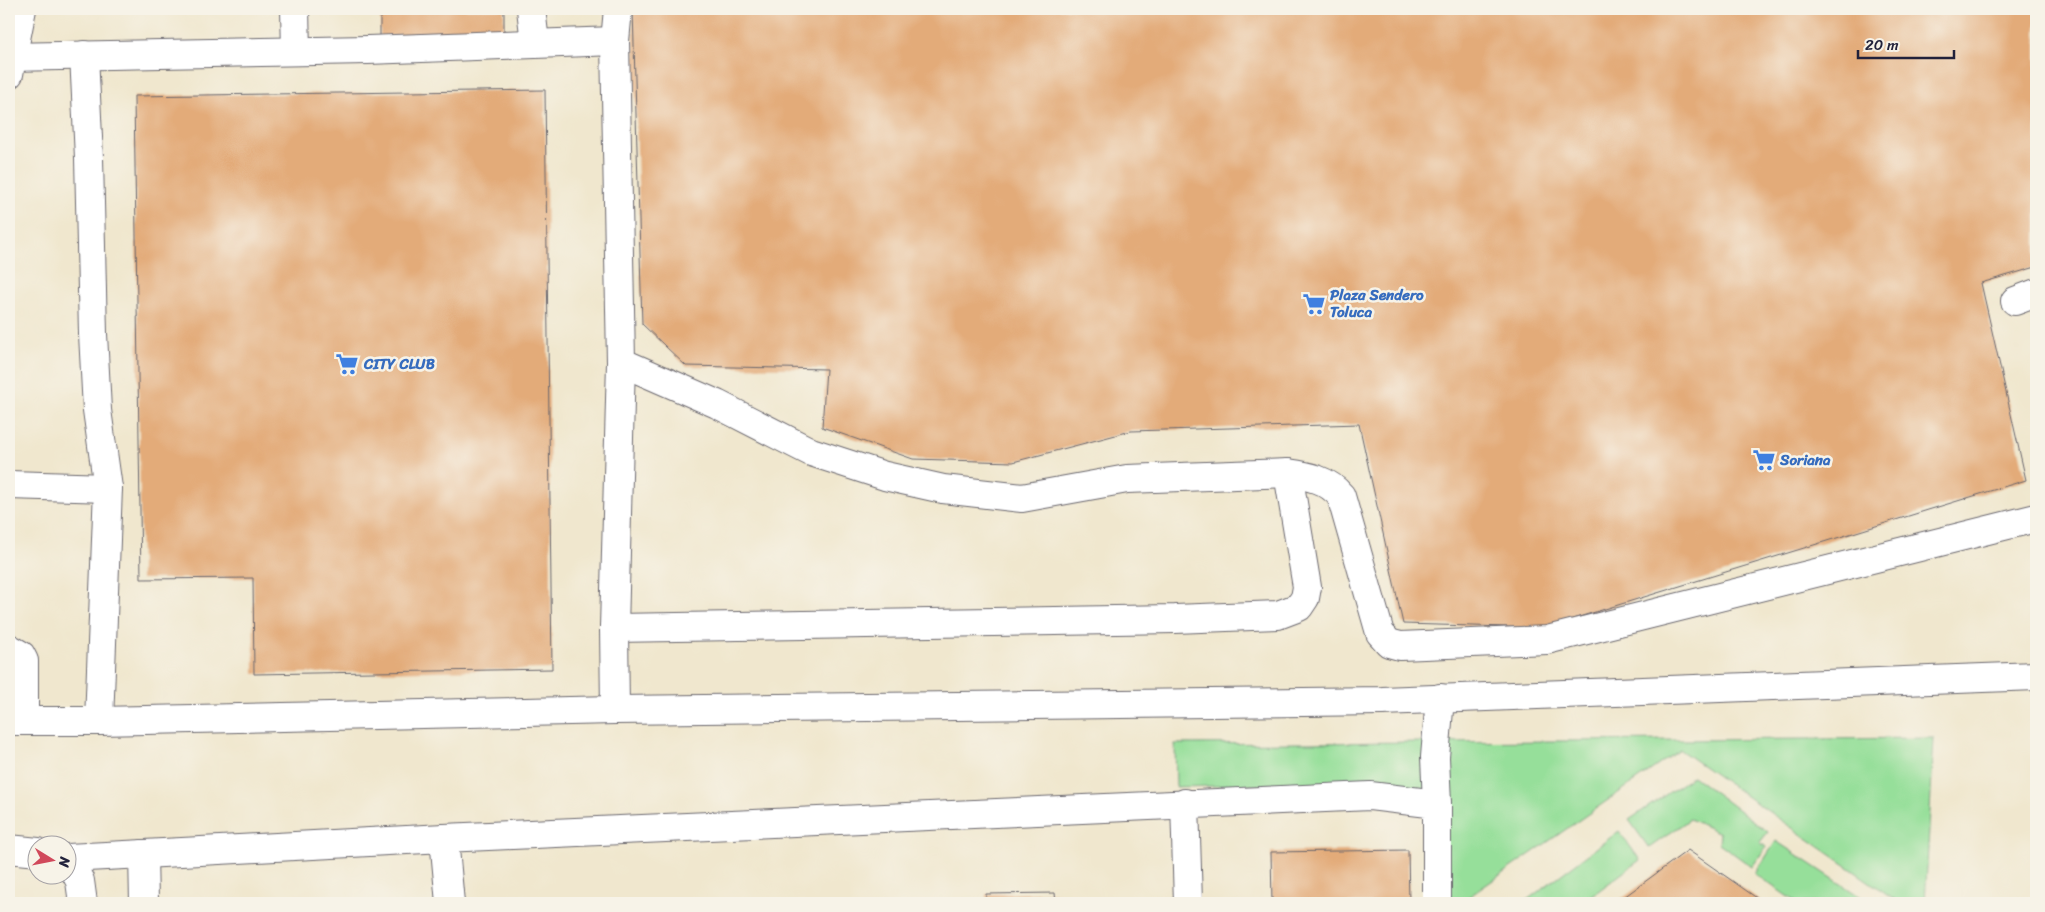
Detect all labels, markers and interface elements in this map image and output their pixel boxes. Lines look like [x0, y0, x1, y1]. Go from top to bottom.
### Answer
scale bar [1858, 28, 1954, 60]
text: 20 m [1865, 32, 1899, 58]
place label: Plaza Sendero Toluca [1330, 282, 1424, 325]
supermarket icon: Plaza Sendero Toluca [1301, 291, 1327, 317]
supermarket icon: CITY CLUB [334, 351, 360, 377]
place label: CITY CLUB [363, 351, 436, 377]
supermarket icon: Soriana [1751, 447, 1777, 473]
place label: Soriana [1779, 447, 1831, 473]
north arrow [28, 834, 78, 884]
text: N [51, 854, 78, 869]

